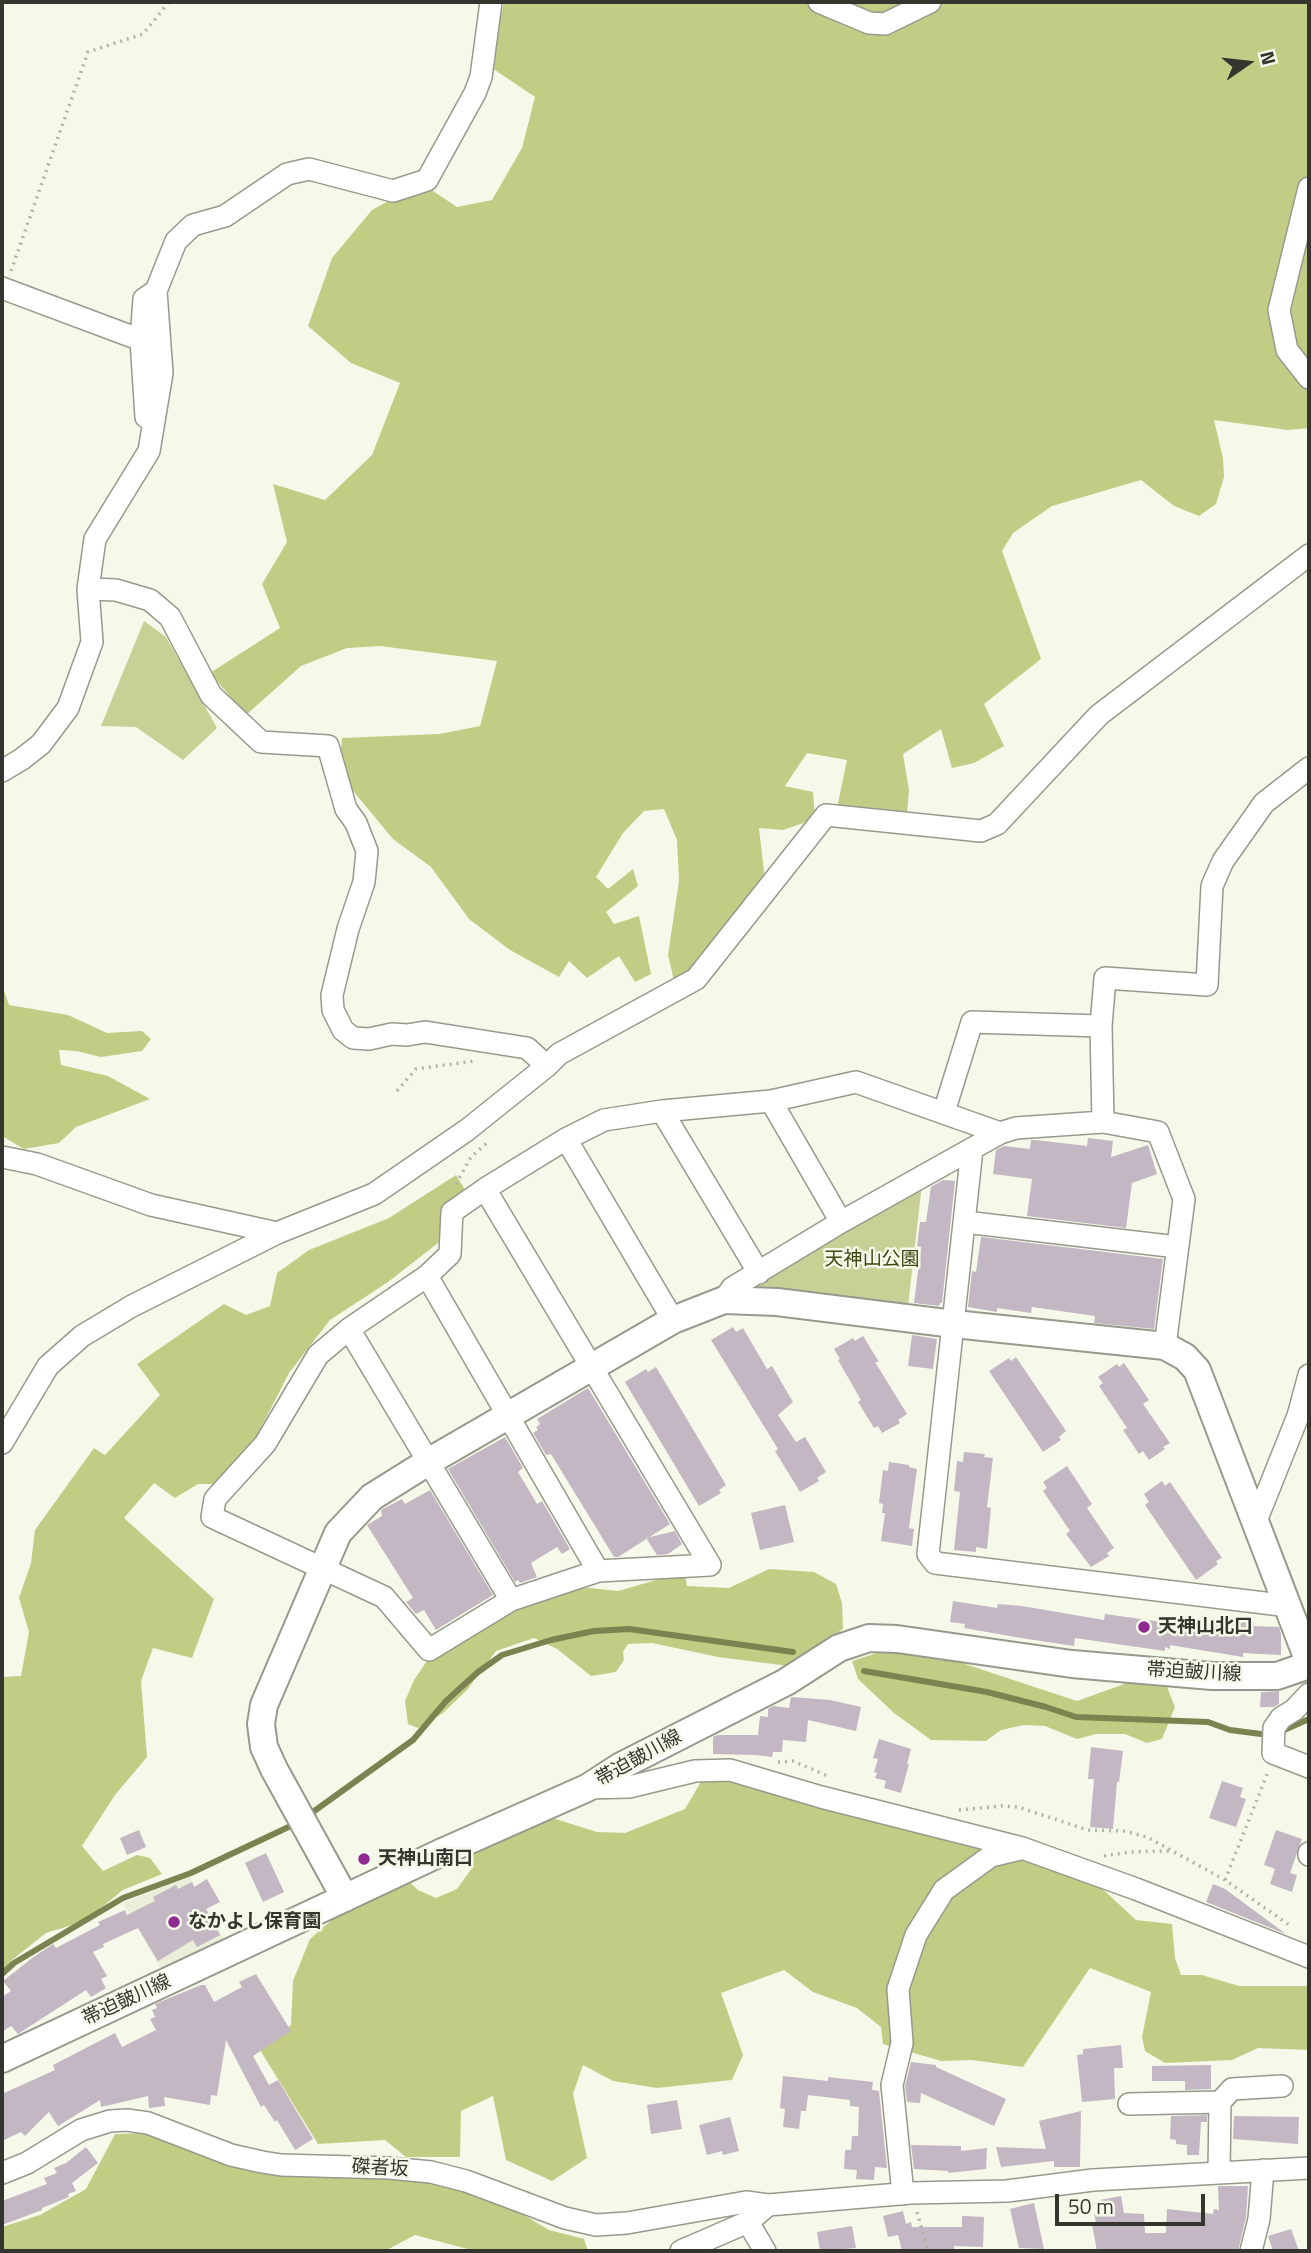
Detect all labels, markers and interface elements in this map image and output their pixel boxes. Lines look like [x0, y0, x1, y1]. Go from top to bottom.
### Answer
north arrow [1213, 28, 1283, 98]
text: N [1253, 48, 1285, 68]
park label: 天神山公園 [825, 1249, 919, 1271]
place label: 天神山北口 [1158, 1616, 1253, 1638]
marker: 天神山北口 [1136, 1619, 1152, 1635]
street label: 帯迫皷川線 [1146, 1659, 1242, 1687]
street label: 帯迫皷川線 [592, 1726, 686, 1792]
place label: 天神山南口 [378, 1848, 473, 1870]
marker: 天神山南口 [356, 1851, 372, 1867]
place label: なかよし保育園 [188, 1911, 321, 1933]
marker: なかよし保育園 [166, 1914, 182, 1930]
street label: 帯迫皷川線 [79, 1971, 175, 2031]
street label: 磔者坂 [351, 2156, 409, 2182]
scale bar [1059, 2180, 1210, 2224]
text: 50 m [1068, 2190, 1114, 2222]

